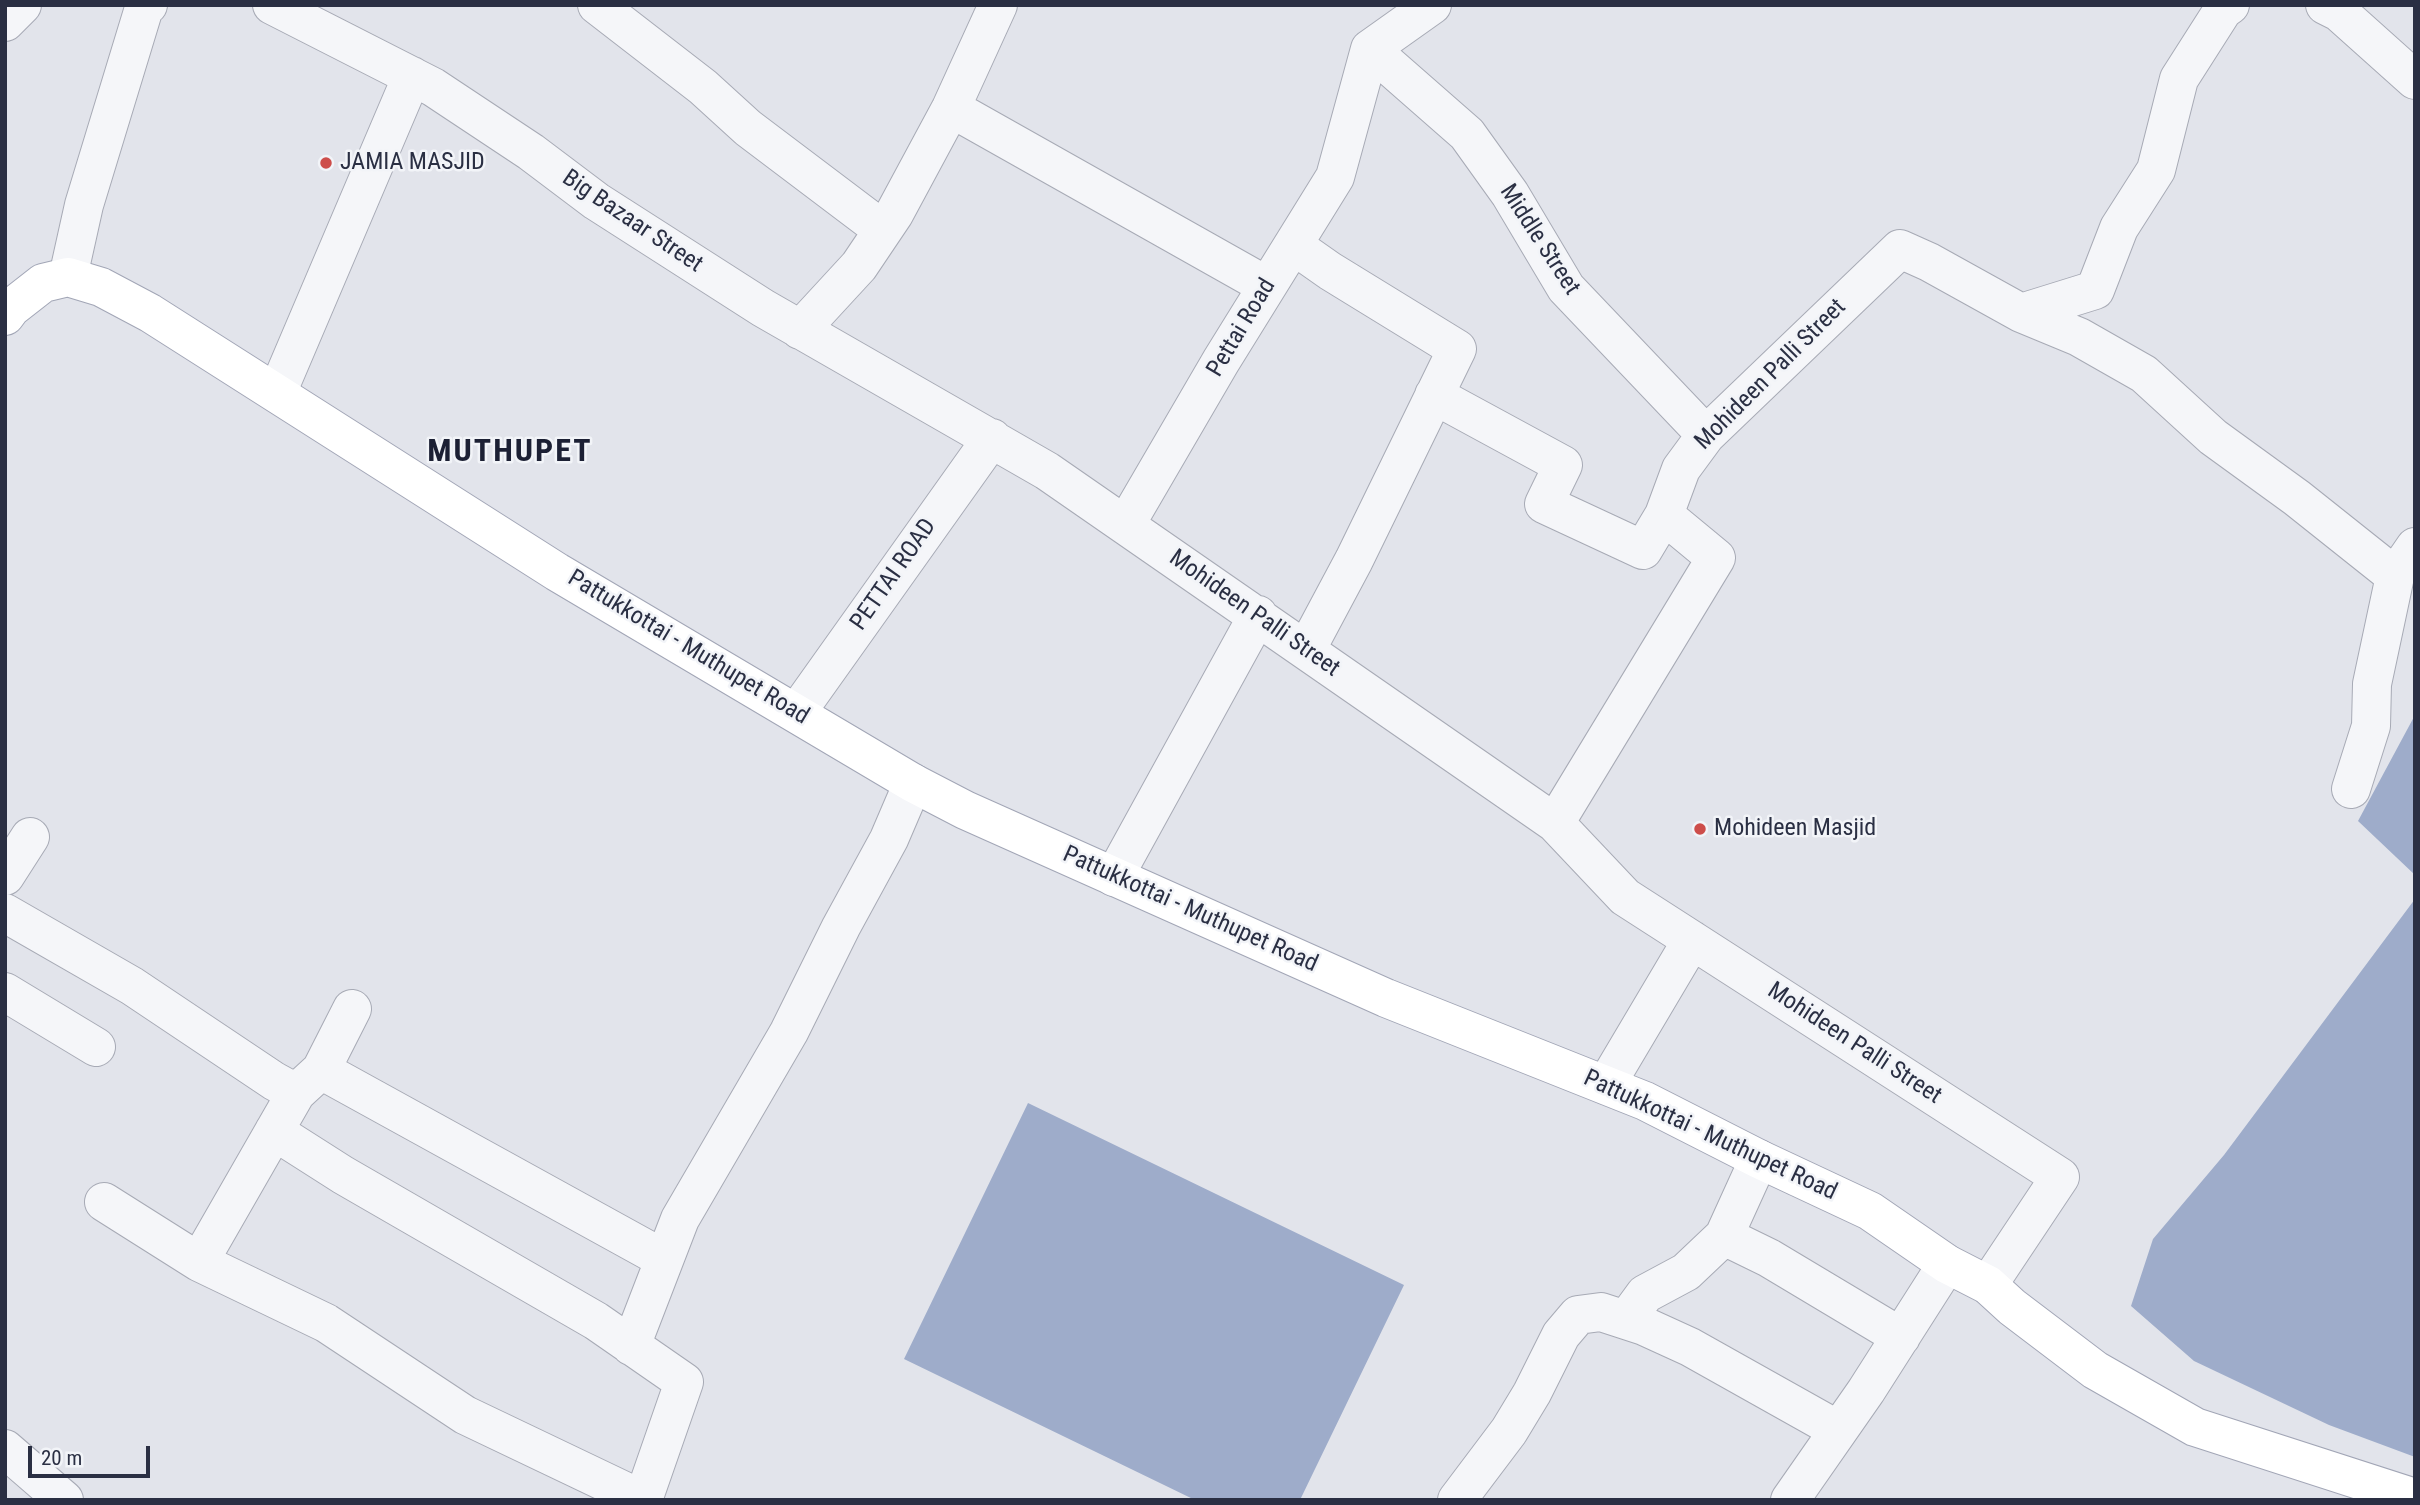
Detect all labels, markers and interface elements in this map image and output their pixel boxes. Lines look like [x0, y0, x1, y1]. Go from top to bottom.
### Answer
place label: JAMIA MASJID [340, 149, 485, 177]
marker: JAMIA MASJID [318, 155, 334, 171]
street label: Big Bazaar Street [556, 164, 708, 280]
street label: Middle Street [1493, 179, 1585, 301]
street label: Pettai Road [1202, 274, 1282, 382]
street label: Mohideen Palli Street [1689, 293, 1853, 457]
district label: MUTHUPET [428, 434, 592, 472]
street label: PETTAI ROAD [845, 514, 943, 636]
street label: Mohideen Palli Street [1163, 544, 1345, 684]
street label: Pattukkottai - Muthupet Road [562, 565, 814, 731]
place label: Mohideen Masjid [1714, 815, 1876, 843]
marker: Mohideen Masjid [1692, 821, 1708, 837]
street label: Pattukkottai - Muthupet Road [1058, 841, 1322, 979]
street label: Mohideen Palli Street [1762, 977, 1946, 1111]
street label: Pattukkottai - Muthupet Road [1579, 1065, 1841, 1207]
scale bar [32, 1432, 154, 1476]
text: 20 m [41, 1446, 82, 1470]

